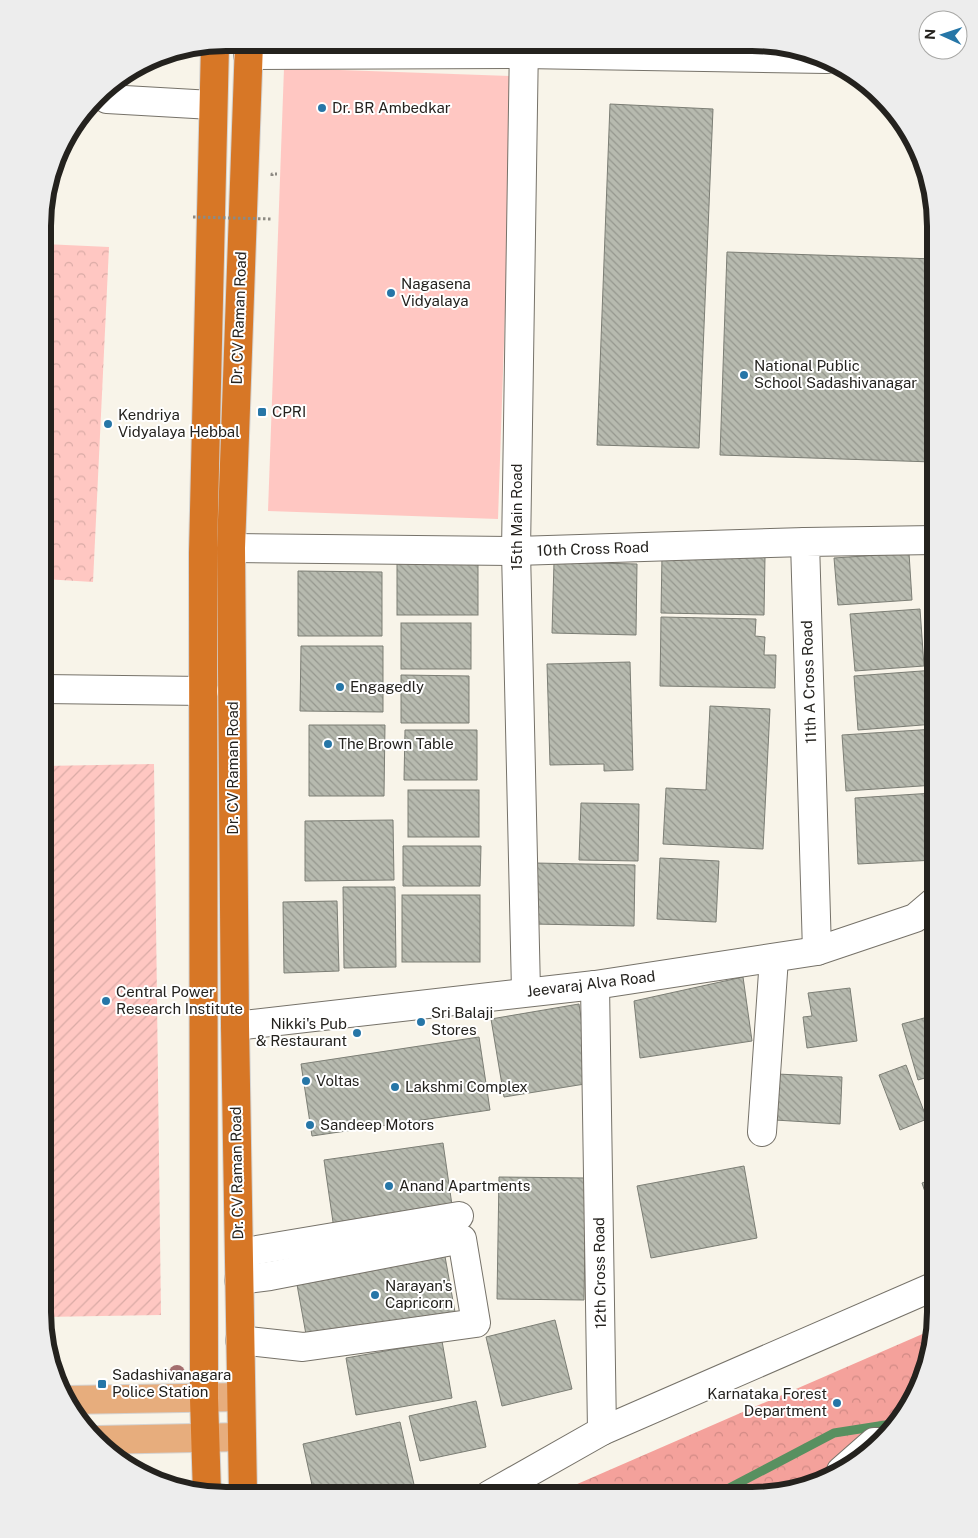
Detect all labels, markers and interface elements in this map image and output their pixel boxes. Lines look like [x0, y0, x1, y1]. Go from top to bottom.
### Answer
north arrow [918, 10, 968, 60]
text: N [922, 28, 938, 40]
place label: Dr. BR Ambedkar [332, 99, 451, 116]
marker: Dr. BR Ambedkar [316, 102, 328, 114]
street label: Dr. CV Raman Road [228, 251, 249, 385]
place label: Nagasena Vidyalaya [401, 275, 471, 309]
marker: Nagasena Vidyalaya [385, 287, 397, 299]
place label: National Public School Sadashivanagar [754, 357, 917, 391]
marker: National Public School Sadashivanagar [738, 369, 750, 381]
place label: CPRI [272, 403, 306, 420]
place label: Kendriya Vidyalaya Hebbal [118, 406, 240, 440]
marker: CPRI [256, 406, 268, 418]
marker: Kendriya Vidyalaya Hebbal [102, 418, 114, 430]
street label: 15th Main Road [508, 463, 525, 571]
street label: 10th Cross Road [537, 538, 649, 559]
street label: 11th A Cross Road [798, 620, 819, 744]
place label: Engagedly [350, 678, 424, 695]
marker: Engagedly [334, 681, 346, 693]
street label: Dr. CV Raman Road [224, 701, 241, 835]
place label: The Brown Table [338, 735, 454, 752]
marker: The Brown Table [322, 738, 334, 750]
street label: Jeevaraj Alva Road [526, 967, 656, 1000]
place label: Central Power Research Institute [116, 983, 243, 1017]
marker: Central Power Research Institute [100, 995, 112, 1007]
place label: Sri Balaji Stores [431, 1004, 493, 1038]
place label: Nikki's Pub & Restaurant [256, 1015, 347, 1049]
marker: Sri Balaji Stores [415, 1016, 427, 1028]
marker: Nikki's Pub & Restaurant [351, 1027, 363, 1039]
place label: Voltas [316, 1072, 359, 1089]
marker: Voltas [300, 1075, 312, 1087]
place label: Lakshmi Complex [405, 1078, 528, 1095]
marker: Lakshmi Complex [389, 1081, 401, 1093]
street label: Dr. CV Raman Road [227, 1106, 246, 1240]
place label: Sandeep Motors [320, 1116, 434, 1133]
marker: Sandeep Motors [304, 1119, 316, 1131]
place label: Anand Apartments [399, 1177, 530, 1194]
marker: Anand Apartments [383, 1180, 395, 1192]
street label: 12th Cross Road [590, 1217, 609, 1329]
place label: Narayan's Capricorn [385, 1277, 453, 1311]
marker: Narayan's Capricorn [369, 1289, 381, 1301]
place label: Sadashivanagara Police Station [112, 1366, 231, 1400]
marker: Sadashivanagara Police Station [96, 1378, 108, 1390]
place label: Karnataka Forest Department [707, 1385, 827, 1419]
marker: Karnataka Forest Department [831, 1397, 843, 1409]

